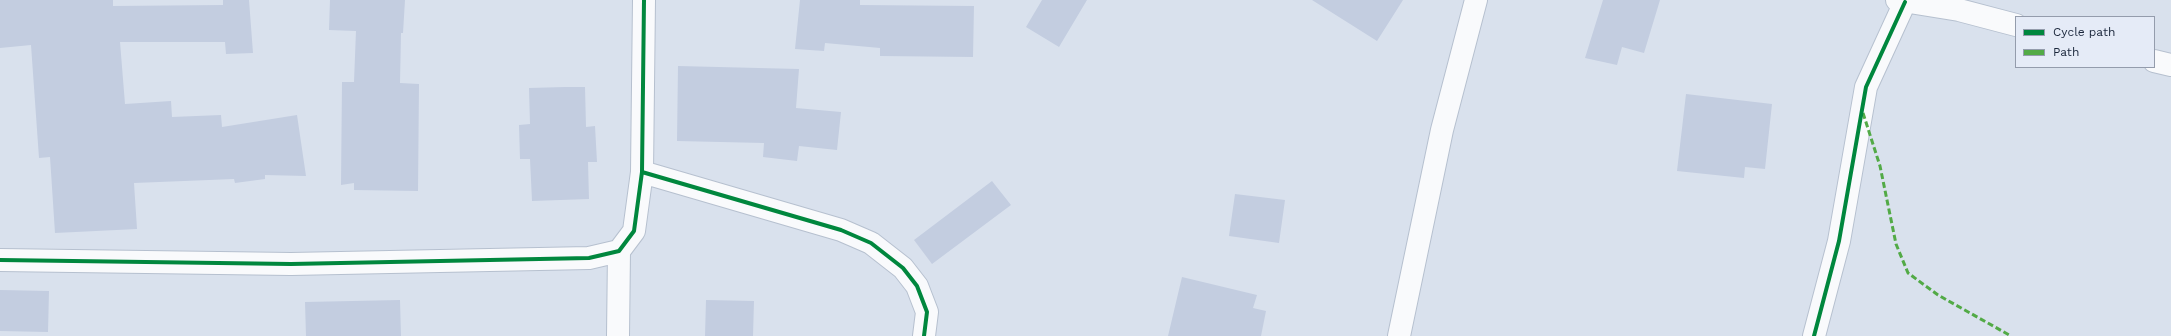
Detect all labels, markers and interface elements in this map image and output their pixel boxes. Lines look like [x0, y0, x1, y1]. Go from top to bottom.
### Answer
legend [2015, 16, 2155, 68]
text: Cycle path [2053, 25, 2115, 39]
text: Path [2053, 45, 2079, 59]

